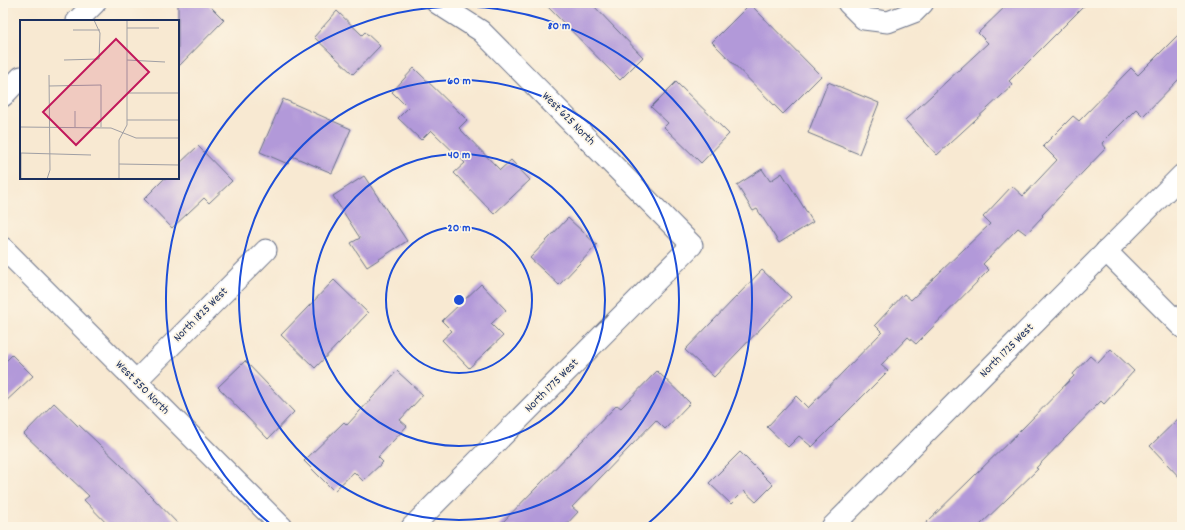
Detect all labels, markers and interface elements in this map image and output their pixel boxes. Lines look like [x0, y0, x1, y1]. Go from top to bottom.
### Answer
text: 80 m [548, 18, 570, 35]
inset map [20, 20, 179, 179]
text: 60 m [447, 73, 471, 90]
street label: West 625 North [537, 88, 599, 150]
text: 40 m [448, 147, 470, 164]
text: 20 m [448, 220, 470, 237]
street label: North 1825 West [170, 283, 233, 346]
centre of rings [452, 293, 466, 307]
street label: North 1725 West [976, 320, 1038, 382]
street label: North 1775 West [521, 355, 583, 417]
street label: West 550 North [111, 357, 173, 419]

